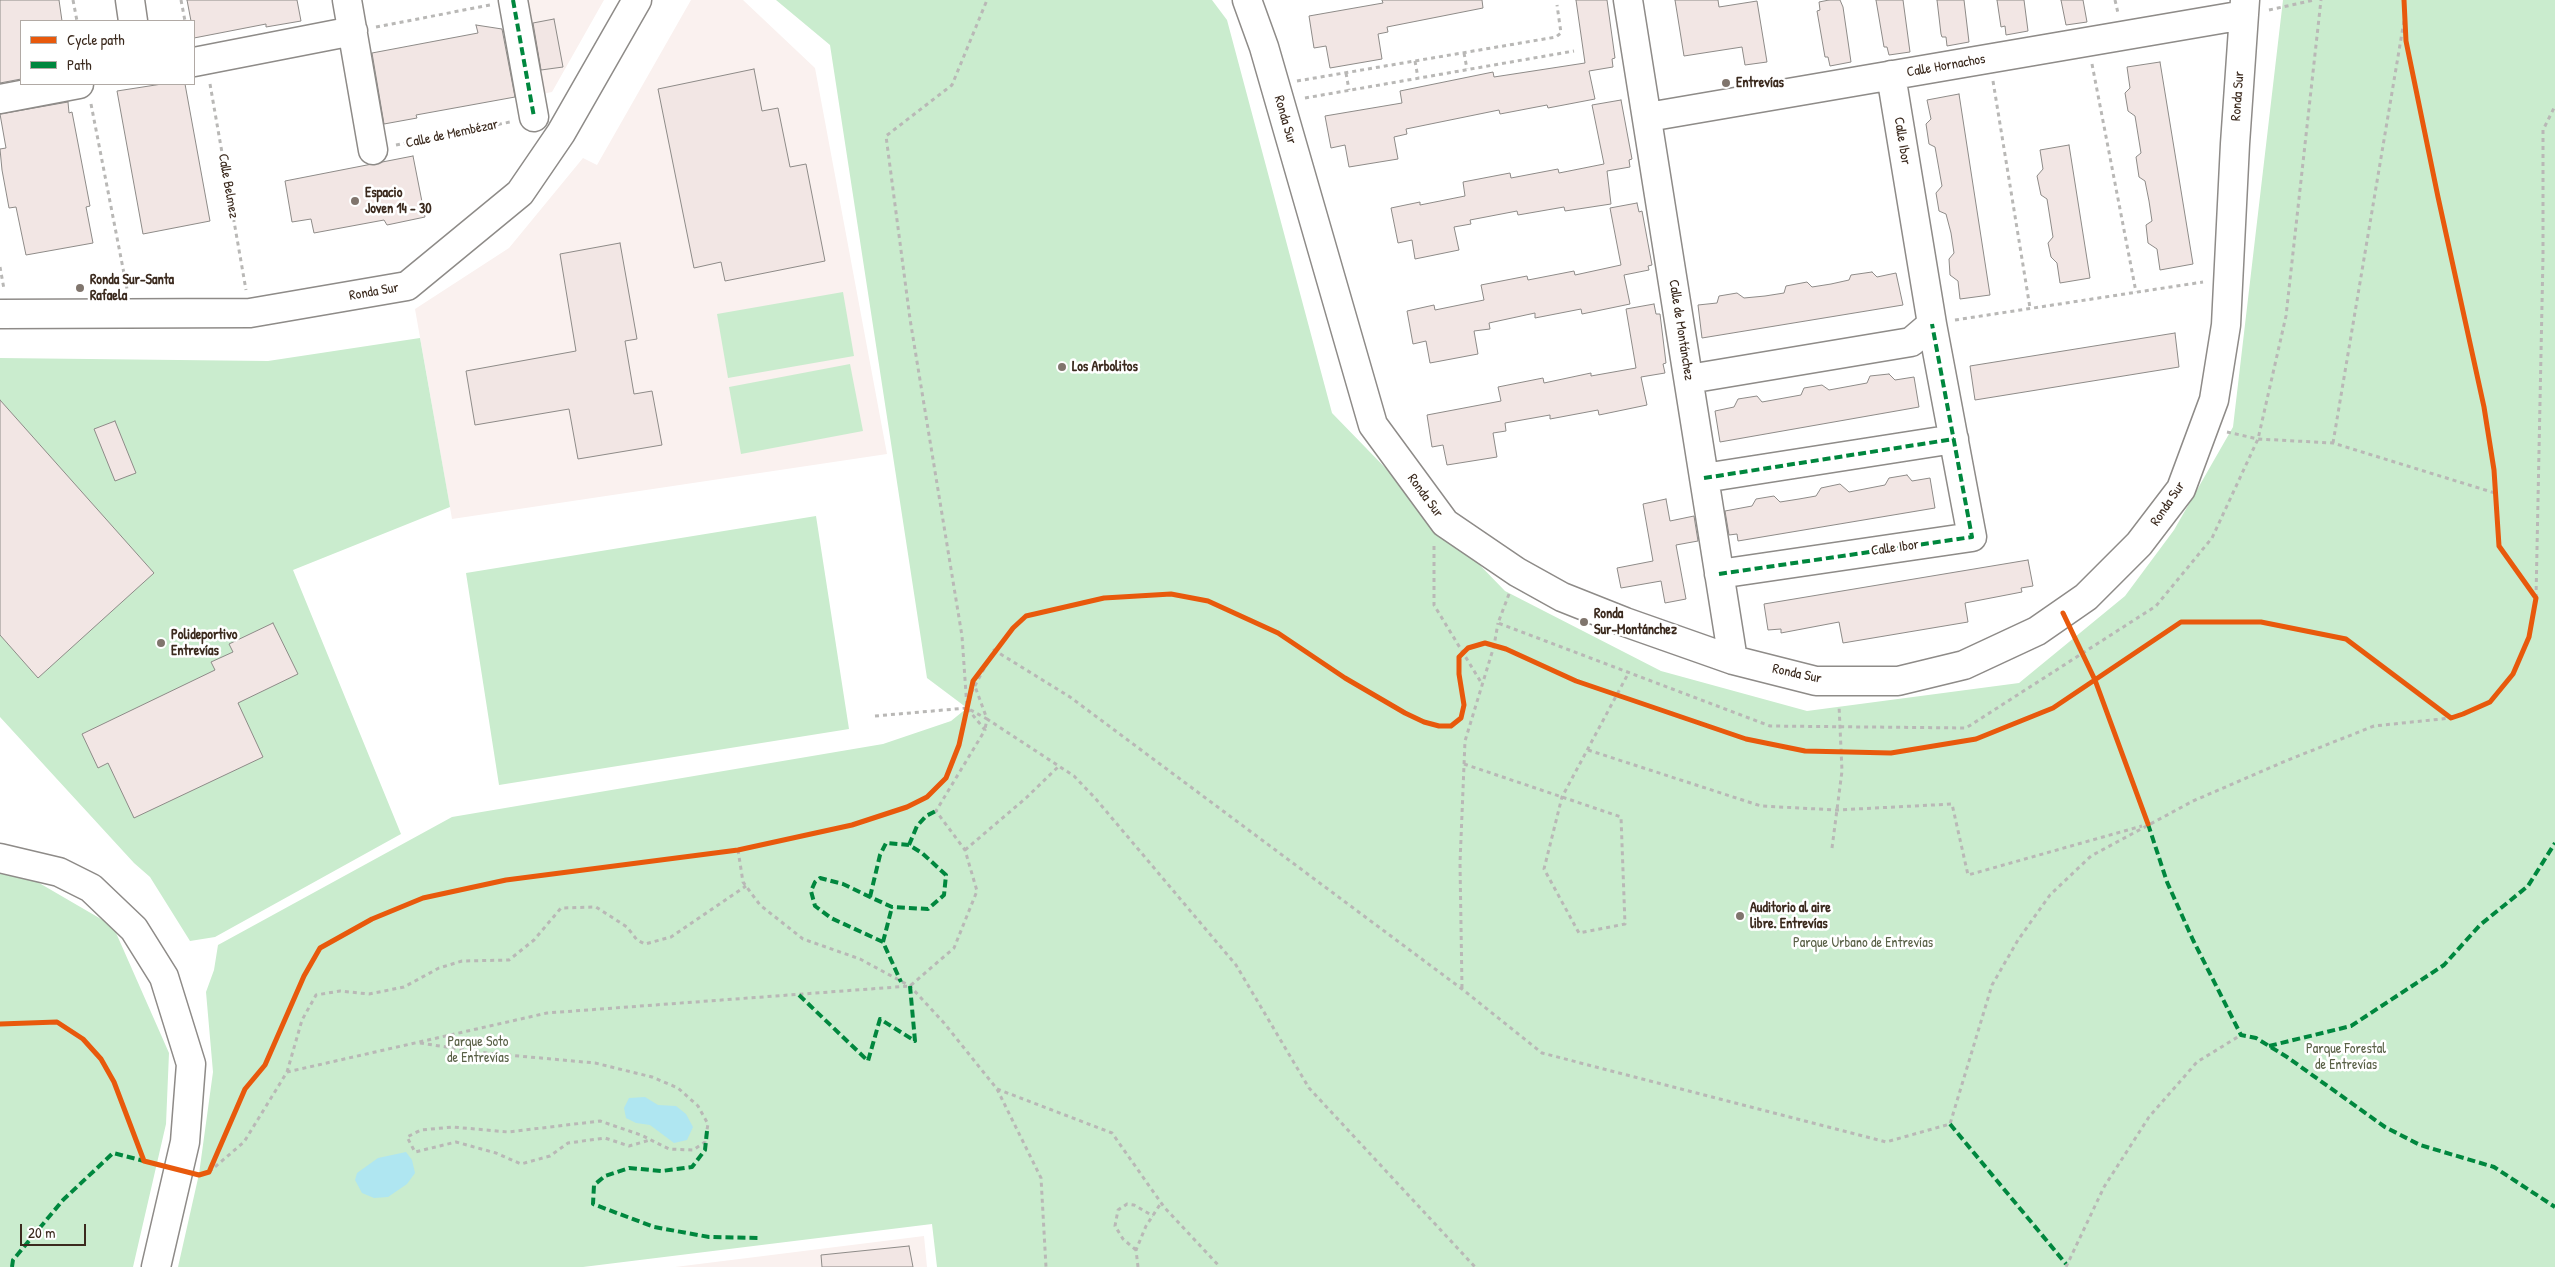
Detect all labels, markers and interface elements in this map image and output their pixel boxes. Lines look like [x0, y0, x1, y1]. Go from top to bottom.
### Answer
legend [20, 20, 195, 85]
text: Cycle path [67, 29, 125, 50]
street label: Calle Hornachos [1905, 51, 1987, 81]
text: Path [67, 54, 92, 75]
street label: Ronda Sur [2228, 71, 2248, 121]
place label: Entrevías [1736, 75, 1784, 91]
marker: Entrevías [1720, 77, 1732, 89]
street label: Ronda Sur [1270, 94, 1300, 146]
street label: Calle de Membézar [404, 116, 500, 152]
street label: Calle Ibor [1890, 116, 1914, 166]
street label: Calle Belmez [214, 152, 242, 220]
place label: Espacio Joven 14 - 30 [365, 185, 432, 218]
marker: Espacio Joven 14 - 30 [349, 195, 361, 207]
place label: Ronda Sur-Santa Rafaela [90, 272, 174, 304]
street label: Calle de Montánchez [1665, 278, 1697, 382]
street label: Ronda Sur [348, 279, 400, 305]
marker: Ronda Sur-Santa Rafaela [74, 282, 86, 294]
place label: Los Arbolitos [1072, 359, 1138, 375]
marker: Los Arbolitos [1056, 361, 1068, 373]
street label: Ronda Sur [1404, 471, 1446, 521]
street label: Ronda Sur [2147, 479, 2189, 529]
street label: Calle Ibor [1870, 536, 1920, 560]
place label: Ronda Sur-Montánchez [1594, 606, 1677, 638]
marker: Ronda Sur-Montánchez [1578, 616, 1590, 628]
place label: Polideportivo Entrevías [171, 627, 237, 660]
marker: Polideportivo Entrevías [155, 637, 167, 649]
street label: Ronda Sur [1771, 661, 1823, 687]
place label: Auditorio al aire libre. Entrevías [1750, 900, 1831, 932]
marker: Auditorio al aire libre. Entrevías [1734, 910, 1746, 922]
park label: Parque Urbano de Entrevías [1793, 935, 1933, 951]
park label: Parque Soto de Entrevías [447, 1034, 509, 1066]
park label: Parque Forestal de Entrevías [2306, 1041, 2386, 1074]
scale bar [22, 1214, 89, 1246]
text: 20 m [28, 1222, 55, 1243]

